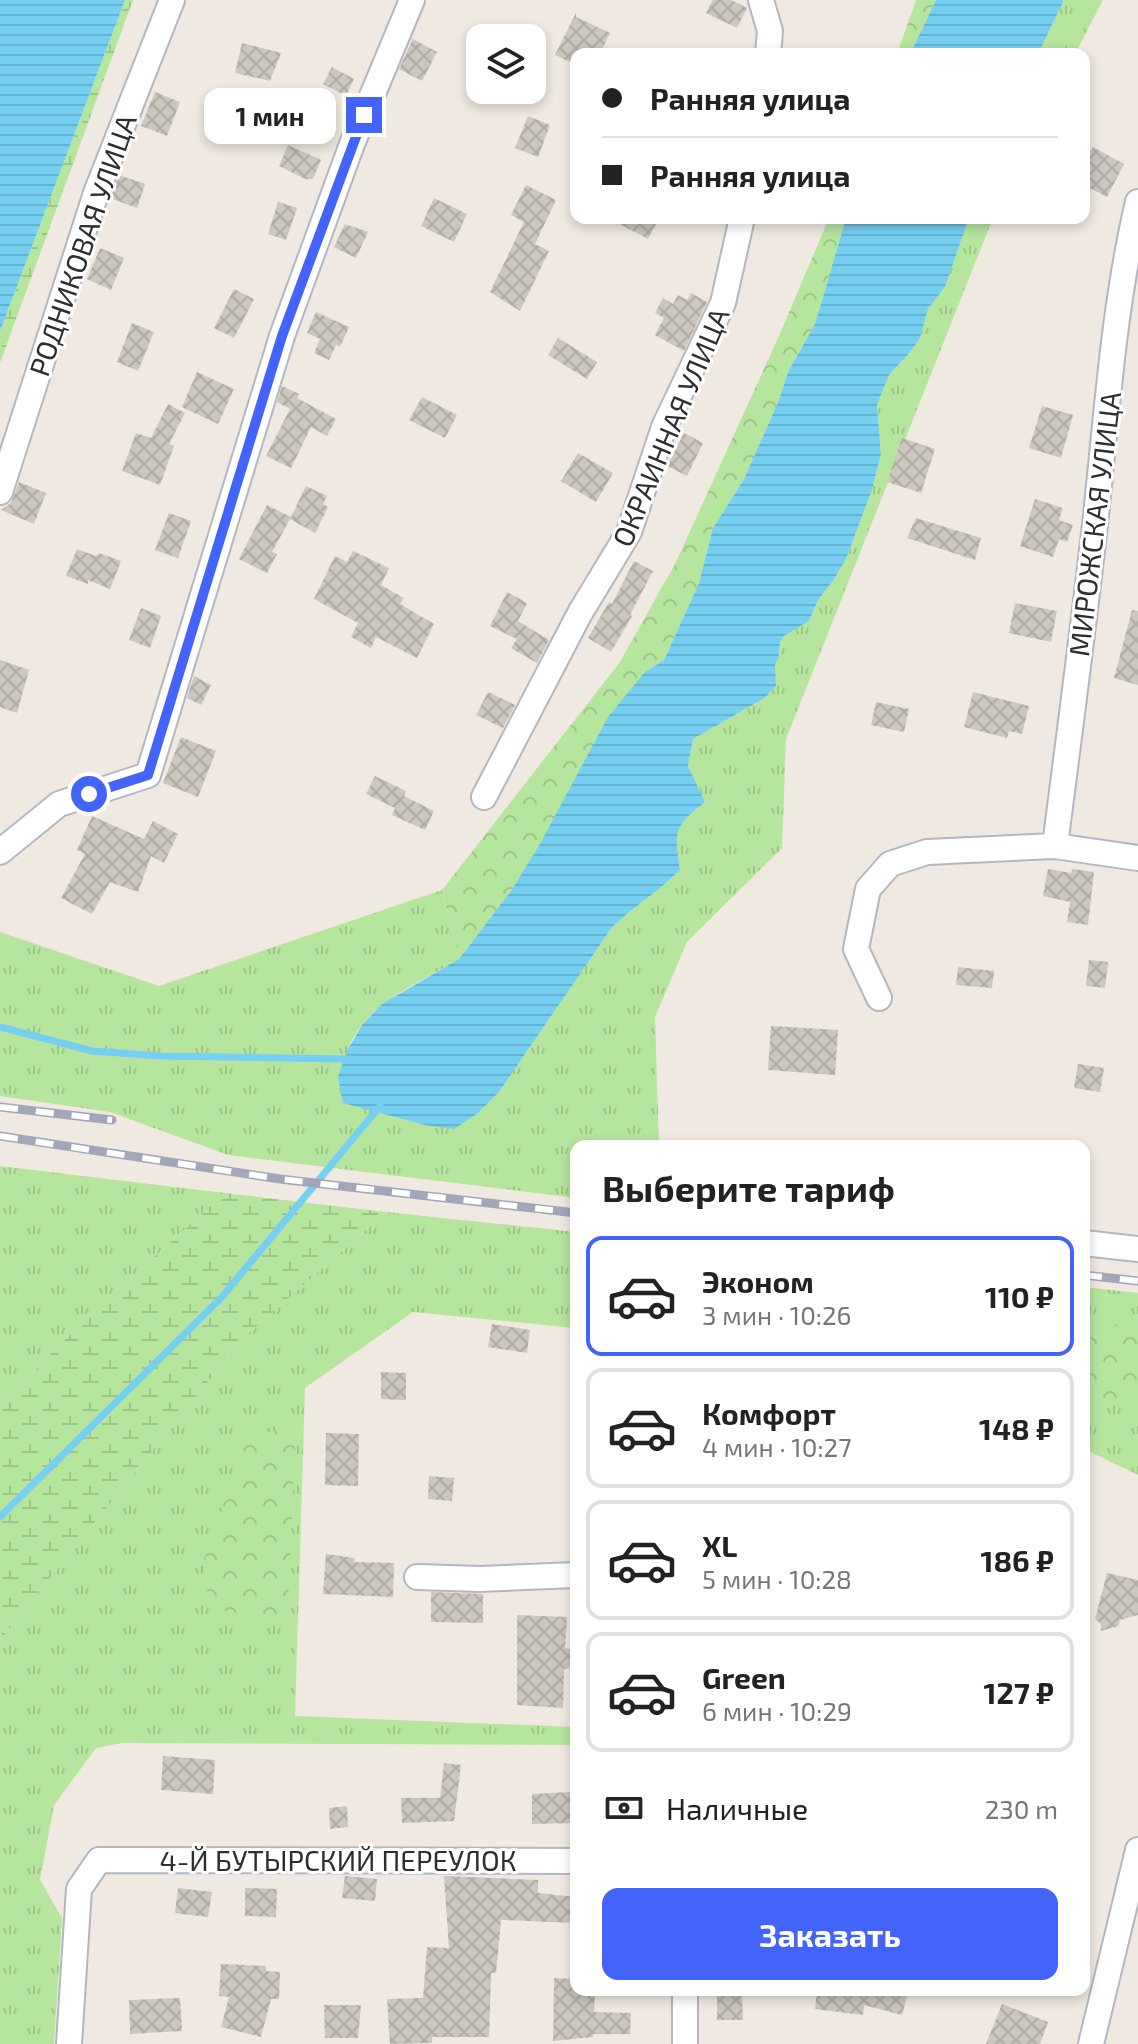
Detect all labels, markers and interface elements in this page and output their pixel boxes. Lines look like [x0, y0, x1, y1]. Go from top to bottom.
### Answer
map controls [466, 24, 546, 104]
button: layers [466, 24, 546, 104]
text: Ранняя улица [650, 80, 851, 116]
callout: 1 мин [204, 87, 336, 143]
route end [346, 97, 382, 133]
text: 1 мин [236, 100, 304, 131]
street label: РОДНИКОВАЯ УЛИЦА [21, 109, 143, 380]
text: Ранняя улица [650, 157, 851, 193]
street label: ОКРАИННАЯ УЛИЦА [604, 302, 736, 551]
street label: МИРОЖСКАЯ УЛИЦА [1061, 389, 1127, 658]
route start [71, 776, 107, 812]
text: Выберите тариф [602, 1166, 895, 1209]
icon: car [606, 1260, 678, 1332]
text: Эконом [702, 1263, 814, 1299]
text: 110 ₽ [985, 1278, 1054, 1314]
text: 3 мин · 10:26 [702, 1299, 851, 1330]
icon: car [606, 1392, 678, 1464]
text: Комфорт [702, 1395, 836, 1431]
text: 148 ₽ [979, 1410, 1054, 1446]
text: 4 мин · 10:27 [702, 1431, 851, 1462]
icon: car [606, 1524, 678, 1596]
text: XL [702, 1527, 737, 1563]
text: 186 ₽ [980, 1542, 1054, 1578]
text: 5 мин · 10:28 [702, 1563, 852, 1594]
icon: car [606, 1656, 678, 1728]
text: Green [702, 1659, 786, 1695]
text: 127 ₽ [984, 1674, 1054, 1710]
text: 6 мин · 10:29 [702, 1695, 852, 1726]
icon: cash [602, 1786, 646, 1830]
text: Наличные [666, 1790, 808, 1826]
text: 230 m [985, 1793, 1058, 1824]
street label: 4-Й БУТЫРСКИЙ ПЕРЕУЛОК [160, 1843, 516, 1877]
button: Заказать [602, 1888, 1058, 1980]

